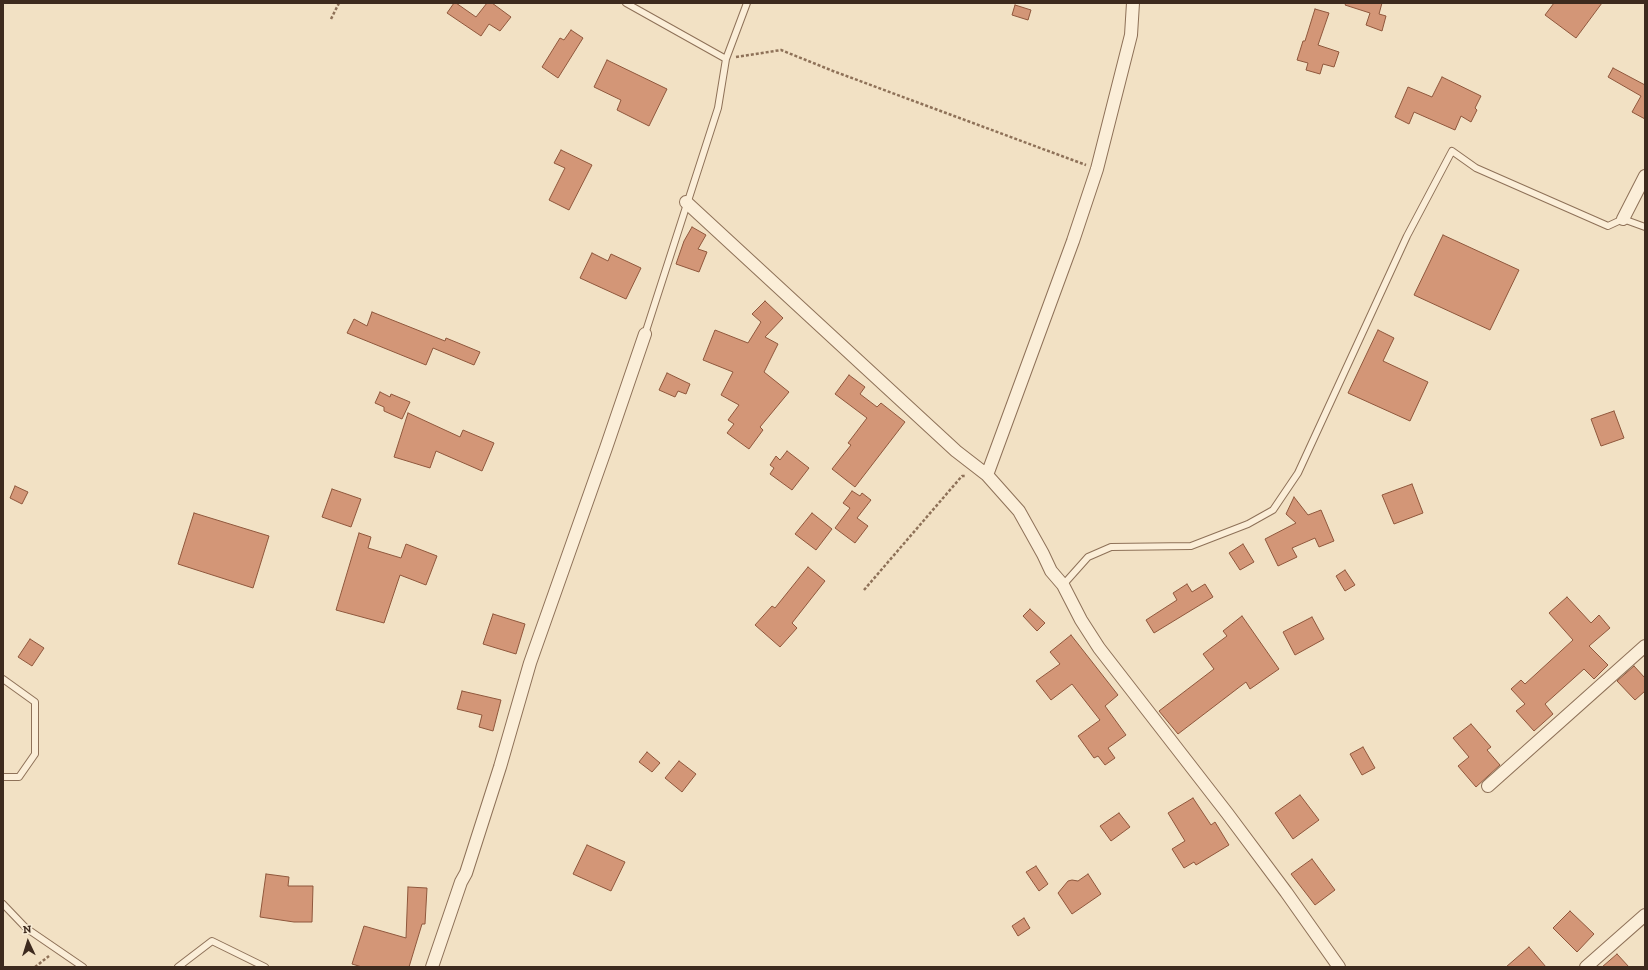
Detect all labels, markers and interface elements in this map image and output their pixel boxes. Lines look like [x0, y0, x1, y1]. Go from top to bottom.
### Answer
north arrow [8, 922, 48, 962]
text: N [22, 923, 32, 936]

